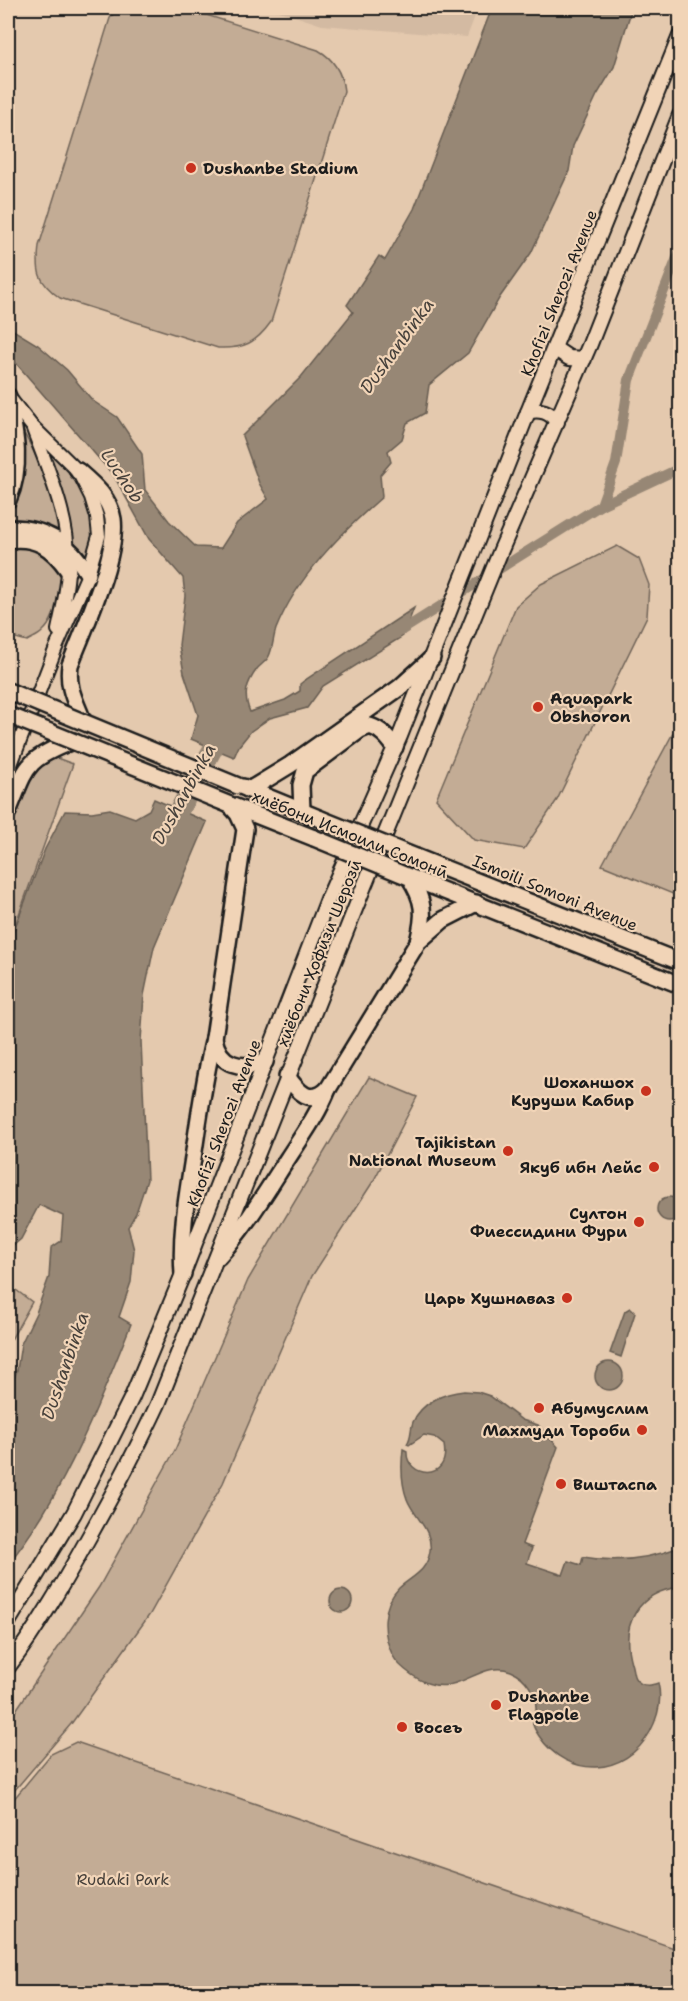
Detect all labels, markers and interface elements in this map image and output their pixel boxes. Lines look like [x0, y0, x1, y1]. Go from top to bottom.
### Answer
place label: Dushanbe Stadium [203, 158, 359, 179]
marker: Dushanbe Stadium [184, 161, 198, 175]
street label: Khofizi Sherozi Avenue [516, 207, 602, 379]
water label: Dushanbinka [354, 294, 440, 398]
water label: Luchob [95, 444, 149, 508]
place label: Aquapark Obshoron [550, 688, 633, 727]
marker: Aquapark Obshoron [531, 700, 545, 714]
water label: Dushanbinka [146, 739, 222, 849]
street label: хиёбони Исмоили Сомонӣ [249, 785, 451, 883]
street label: Ismoili Somoni Avenue [469, 850, 641, 936]
street label: хиёбони Ҳофизи Шерозӣ [272, 856, 366, 1050]
street label: Khofizi Sherozi Avenue [182, 1036, 266, 1210]
place label: Шоханшох Куруши Кабир [511, 1072, 634, 1111]
marker: Шоханшох Куруши Кабир [639, 1084, 653, 1098]
place label: Tajikistan National Museum [349, 1132, 496, 1171]
marker: Tajikistan National Museum [501, 1144, 515, 1158]
place label: Якуб ибн Лейс [520, 1157, 642, 1178]
marker: Якуб ибн Лейс [647, 1160, 661, 1174]
place label: Султон Фиессидини Фури [470, 1203, 627, 1242]
marker: Султон Фиессидини Фури [632, 1215, 646, 1229]
place label: Царь Хушнаваз [424, 1288, 555, 1309]
marker: Царь Хушнаваз [560, 1291, 574, 1305]
water label: Dushanbinka [35, 1309, 95, 1423]
place label: Абумуслим [551, 1398, 649, 1419]
marker: Абумуслим [532, 1401, 546, 1415]
place label: Махмуди Тороби [483, 1420, 630, 1441]
marker: Махмуди Тороби [635, 1423, 649, 1437]
place label: Виштаспа [573, 1474, 657, 1495]
marker: Виштаспа [554, 1477, 568, 1491]
place label: Dushanbe Flagpole [508, 1686, 590, 1725]
marker: Dushanbe Flagpole [489, 1698, 503, 1712]
place label: Восеъ [414, 1717, 462, 1738]
marker: Восеъ [395, 1720, 409, 1734]
park label: Rudaki Park [76, 1869, 170, 1890]

